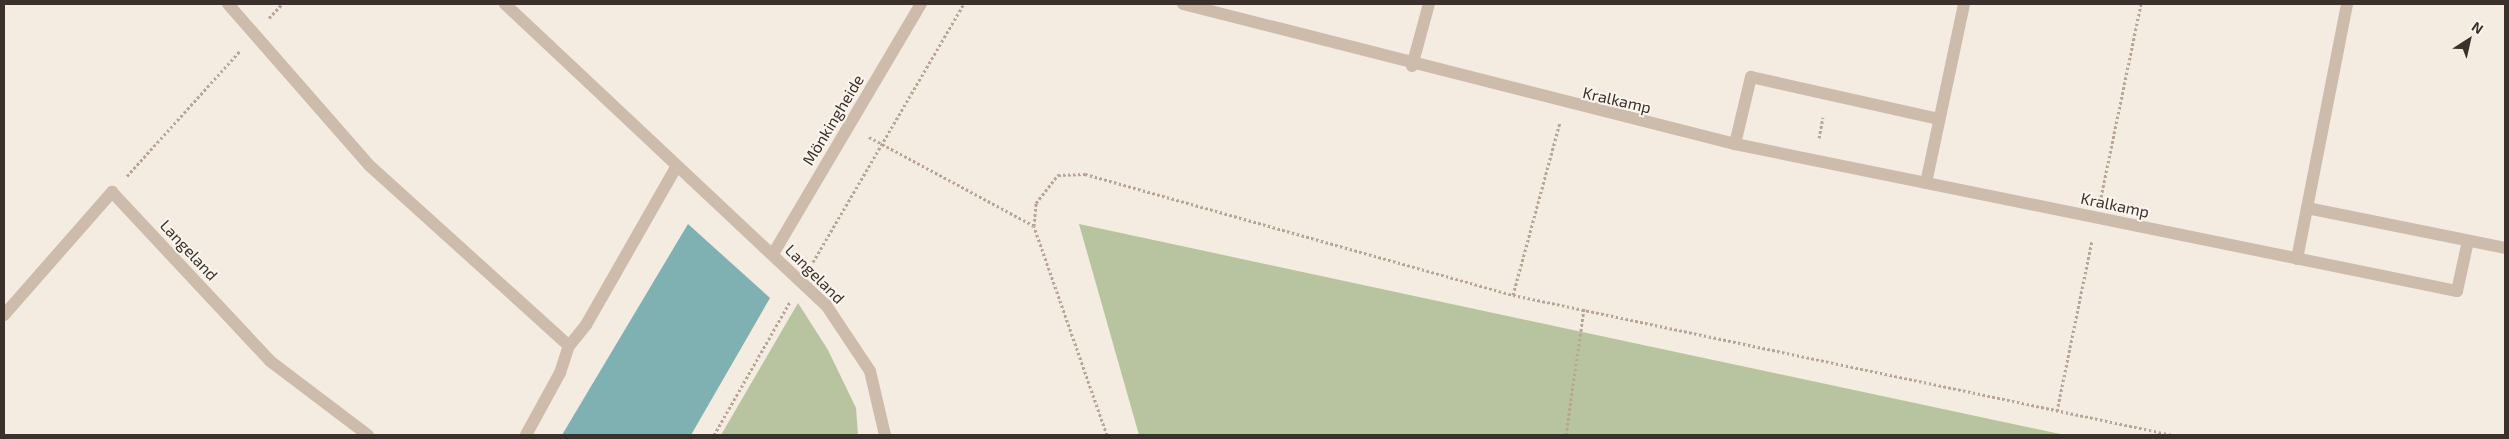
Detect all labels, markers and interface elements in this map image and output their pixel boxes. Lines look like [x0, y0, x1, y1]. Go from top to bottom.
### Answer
north arrow [2444, 15, 2494, 65]
text: N [2469, 17, 2487, 37]
street label: Mönkingheide [798, 71, 868, 169]
street label: Kralkamp [1581, 83, 1653, 117]
street label: Kralkamp [2079, 188, 2151, 222]
street label: Langeland [156, 216, 222, 284]
street label: Langeland [781, 240, 849, 308]

